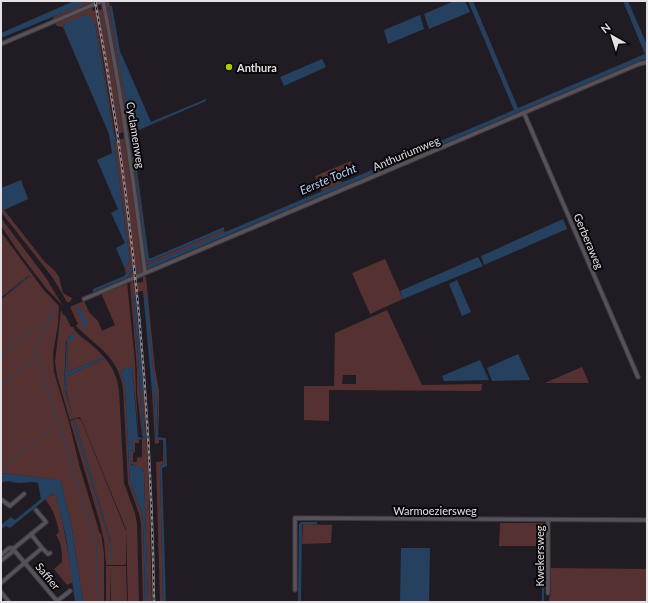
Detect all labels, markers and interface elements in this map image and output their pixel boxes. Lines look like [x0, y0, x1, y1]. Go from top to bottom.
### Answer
north arrow [592, 16, 632, 56]
text: N [598, 20, 613, 36]
place label: Anthura [236, 61, 277, 74]
marker: Anthura [224, 62, 234, 72]
street label: Cyclamenweg [124, 101, 148, 169]
street label: Anthuriumweg [371, 133, 442, 173]
water label: Eerste Tocht [297, 160, 359, 198]
street label: Gerberaweg [571, 211, 607, 271]
street label: Warmoeziersweg [393, 504, 477, 517]
street label: Kwekersweg [533, 525, 546, 587]
street label: Saffier [33, 560, 63, 592]

